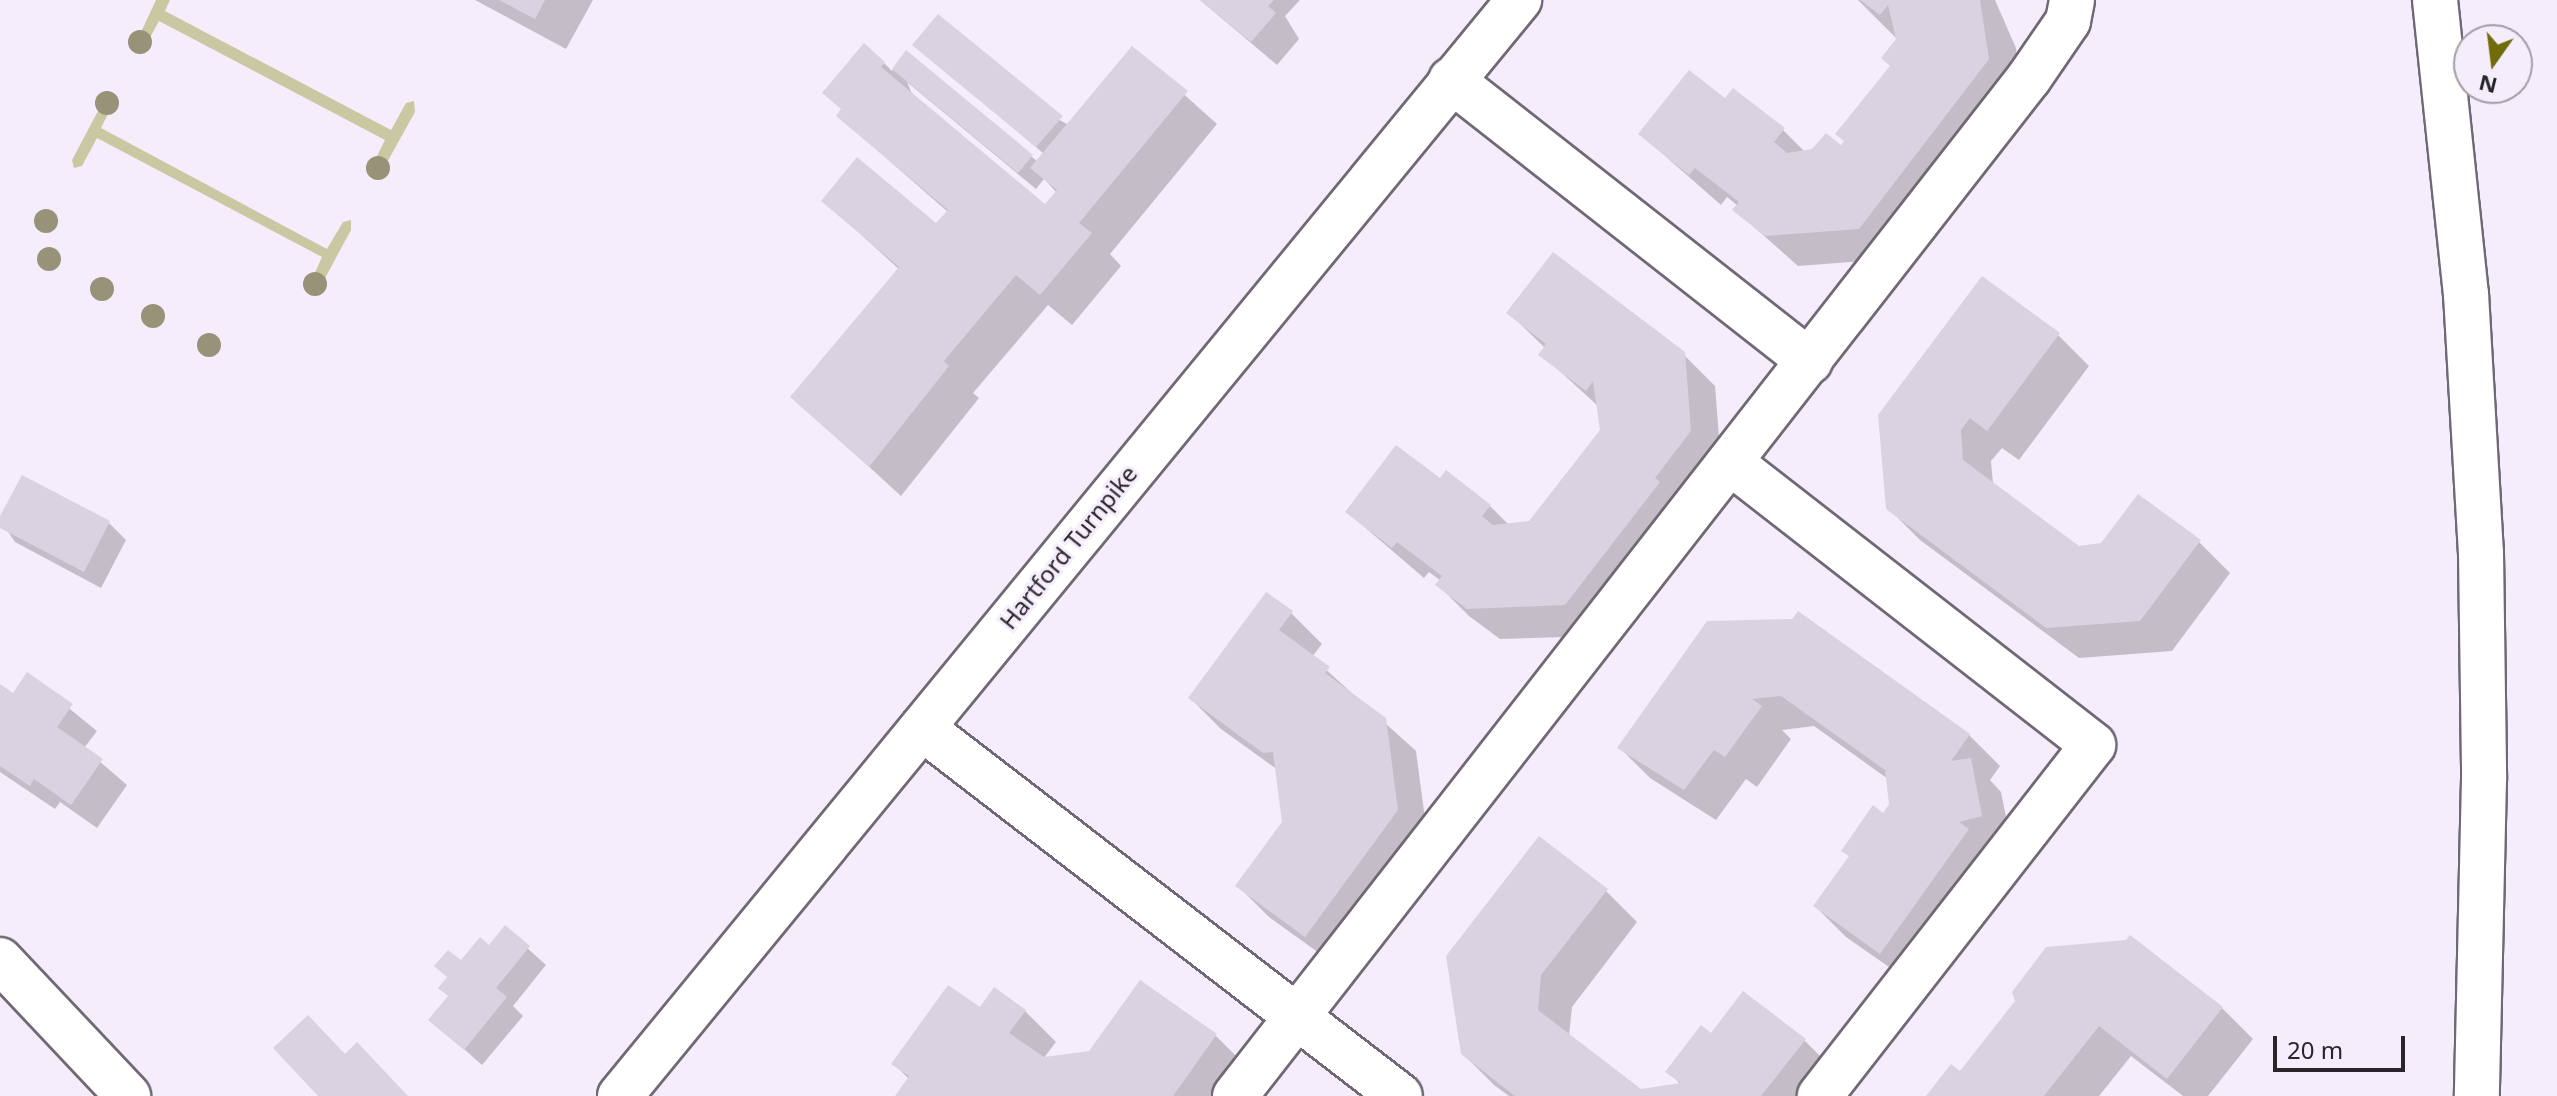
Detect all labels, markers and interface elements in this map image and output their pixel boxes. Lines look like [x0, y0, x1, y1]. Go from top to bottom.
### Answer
north arrow [2453, 24, 2533, 104]
text: N [2475, 69, 2500, 102]
street label: Hartford Turnpike [993, 459, 1143, 635]
scale bar [2277, 1020, 2409, 1070]
text: 20 m [2287, 1033, 2343, 1066]

